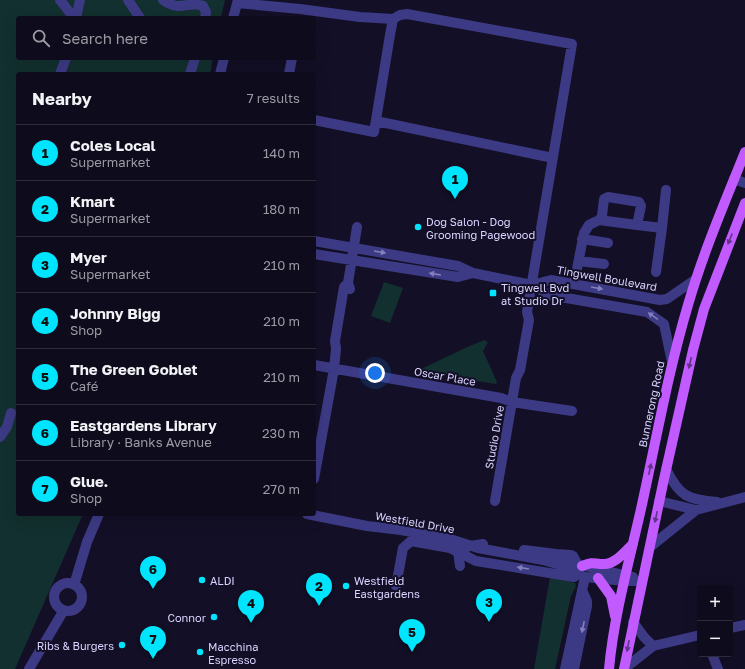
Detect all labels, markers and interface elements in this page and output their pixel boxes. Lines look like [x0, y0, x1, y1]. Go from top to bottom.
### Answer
search box [16, 16, 316, 60]
icon: search [30, 27, 52, 49]
text: Search here [62, 29, 148, 47]
text: Nearby [32, 88, 92, 109]
text: 7 results [247, 90, 300, 106]
text: Coles Local [70, 136, 156, 154]
text: 1 [42, 145, 48, 161]
text: 140 m [263, 145, 300, 161]
text: Supermarket [70, 154, 151, 170]
pin: 1 [442, 166, 468, 199]
text: Kmart [70, 192, 115, 210]
text: 2 [41, 201, 49, 217]
text: 180 m [263, 201, 300, 217]
text: Supermarket [70, 210, 151, 226]
place label: Dog Salon - Dog Grooming Pagewood [426, 215, 535, 241]
marker: Dog Salon - Dog Grooming Pagewood [413, 222, 423, 232]
one-way arrow [727, 234, 733, 246]
text: Myer [70, 248, 107, 266]
one-way arrow [374, 250, 386, 256]
text: 3 [41, 257, 49, 273]
text: 210 m [263, 257, 300, 273]
street label: Tingwell Boulevard [556, 263, 658, 293]
text: Supermarket [70, 266, 151, 282]
one-way arrow [429, 271, 441, 277]
place label: Tingwell Bvd at Studio Dr [501, 281, 569, 307]
one-way arrow [591, 286, 603, 292]
marker: Tingwell Bvd at Studio Dr [488, 288, 498, 298]
text: Johnny Bigg [70, 304, 160, 322]
one-way arrow [648, 312, 658, 320]
text: 4 [41, 313, 49, 329]
text: 210 m [263, 313, 300, 329]
text: Shop [70, 322, 102, 338]
one-way arrow [687, 357, 693, 369]
text: The Green Goblet [70, 360, 198, 378]
street label: Bunnerong Road [635, 360, 667, 448]
your location [365, 363, 385, 383]
street label: Oscar Place [413, 364, 477, 388]
text: 5 [41, 369, 49, 385]
text: 210 m [263, 369, 300, 385]
text: Café [70, 378, 98, 394]
street label: Studio Drive [482, 404, 506, 470]
text: Eastgardens Library [70, 416, 217, 434]
text: 6 [41, 425, 49, 441]
text: 230 m [262, 425, 300, 441]
text: Library · Banks Avenue [70, 434, 212, 450]
one-way arrow [647, 463, 653, 475]
text: Glue. [70, 472, 108, 490]
text: 7 [41, 481, 49, 497]
text: 270 m [263, 481, 300, 497]
text: Shop [70, 490, 102, 506]
street label: Westfield Drive [374, 509, 456, 535]
one-way arrow [652, 511, 658, 523]
pin: 6 [140, 556, 166, 589]
one-way arrow [517, 565, 529, 571]
pin: 2 [306, 573, 332, 606]
place label: ALDI [210, 574, 235, 587]
place label: Westfield Eastgardens [354, 574, 420, 600]
marker: ALDI [197, 575, 207, 585]
marker: Westfield Eastgardens [341, 581, 351, 591]
map controls [697, 585, 733, 657]
button: + [697, 585, 733, 621]
pin: 3 [476, 589, 502, 622]
pin: 4 [238, 590, 264, 623]
place label: Connor [168, 611, 207, 624]
marker: Connor [209, 612, 219, 622]
pin: 5 [399, 619, 425, 652]
one-way arrow [580, 621, 586, 634]
button: − [697, 621, 733, 657]
pin: 7 [140, 626, 166, 659]
place label: Ribs & Burgers [37, 639, 114, 652]
marker: Ribs & Burgers [117, 640, 127, 650]
place label: Macchina Espresso [208, 640, 258, 666]
one-way arrow [625, 640, 631, 652]
marker: Macchina Espresso [195, 647, 205, 657]

